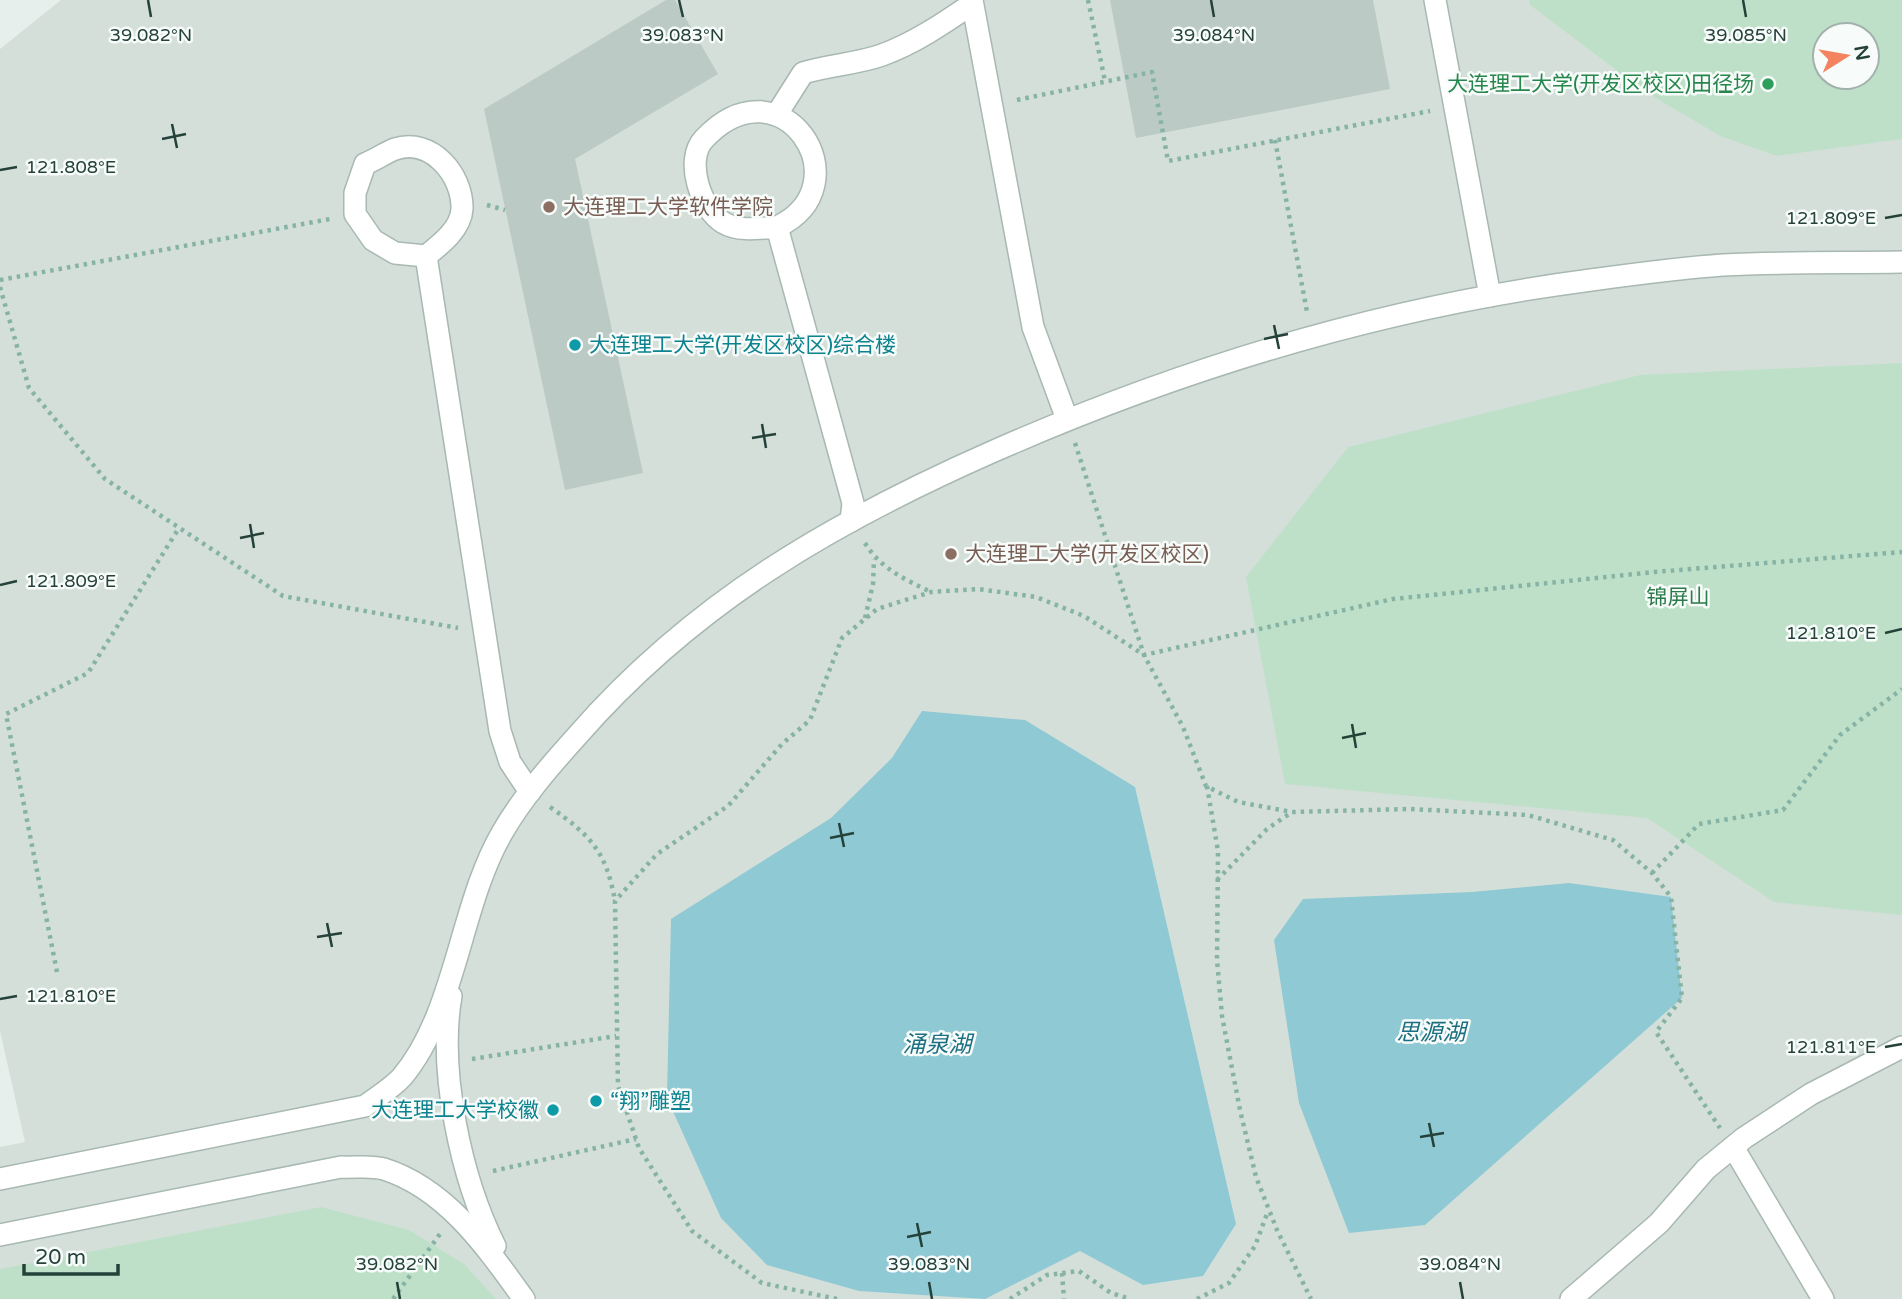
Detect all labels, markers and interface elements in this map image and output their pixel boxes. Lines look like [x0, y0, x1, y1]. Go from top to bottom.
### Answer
north arrow [1811, 21, 1881, 91]
text: 39.082°N [110, 24, 192, 46]
text: 39.083°N [642, 24, 724, 46]
text: 39.084°N [1173, 24, 1255, 46]
text: 39.085°N [1705, 24, 1787, 46]
text: N [1849, 43, 1874, 63]
place label: 大连理工大学(开发区校区)田径场 [1447, 72, 1754, 97]
marker: 大连理工大学(开发区校区)田径场 [1760, 76, 1776, 92]
text: 121.808°E [26, 156, 116, 178]
place label: 大连理工大学软件学院 [563, 195, 773, 220]
marker: 大连理工大学软件学院 [541, 199, 557, 215]
text: 121.809°E [1786, 207, 1876, 229]
place label: 大连理工大学(开发区校区)综合楼 [589, 333, 896, 358]
marker: 大连理工大学(开发区校区)综合楼 [567, 337, 583, 353]
place label: 大连理工大学(开发区校区) [965, 542, 1209, 567]
marker: 大连理工大学(开发区校区) [943, 546, 959, 562]
text: 121.809°E [26, 570, 116, 592]
park label: 锦屏山 [1647, 585, 1710, 610]
text: 121.810°E [1786, 622, 1876, 644]
text: 121.810°E [26, 985, 116, 1007]
water label: 思源湖 [1397, 1019, 1469, 1047]
water label: 涌泉湖 [903, 1031, 975, 1059]
text: 121.811°E [1786, 1036, 1876, 1058]
place label: “翔”雕塑 [610, 1089, 691, 1114]
marker: “翔”雕塑 [588, 1093, 604, 1109]
place label: 大连理工大学校徽 [371, 1098, 539, 1123]
marker: 大连理工大学校徽 [545, 1102, 561, 1118]
scale bar [24, 1232, 119, 1276]
text: 20 m [35, 1245, 86, 1270]
text: 39.082°N [356, 1253, 438, 1275]
text: 39.083°N [888, 1253, 970, 1275]
text: 39.084°N [1419, 1253, 1501, 1275]

